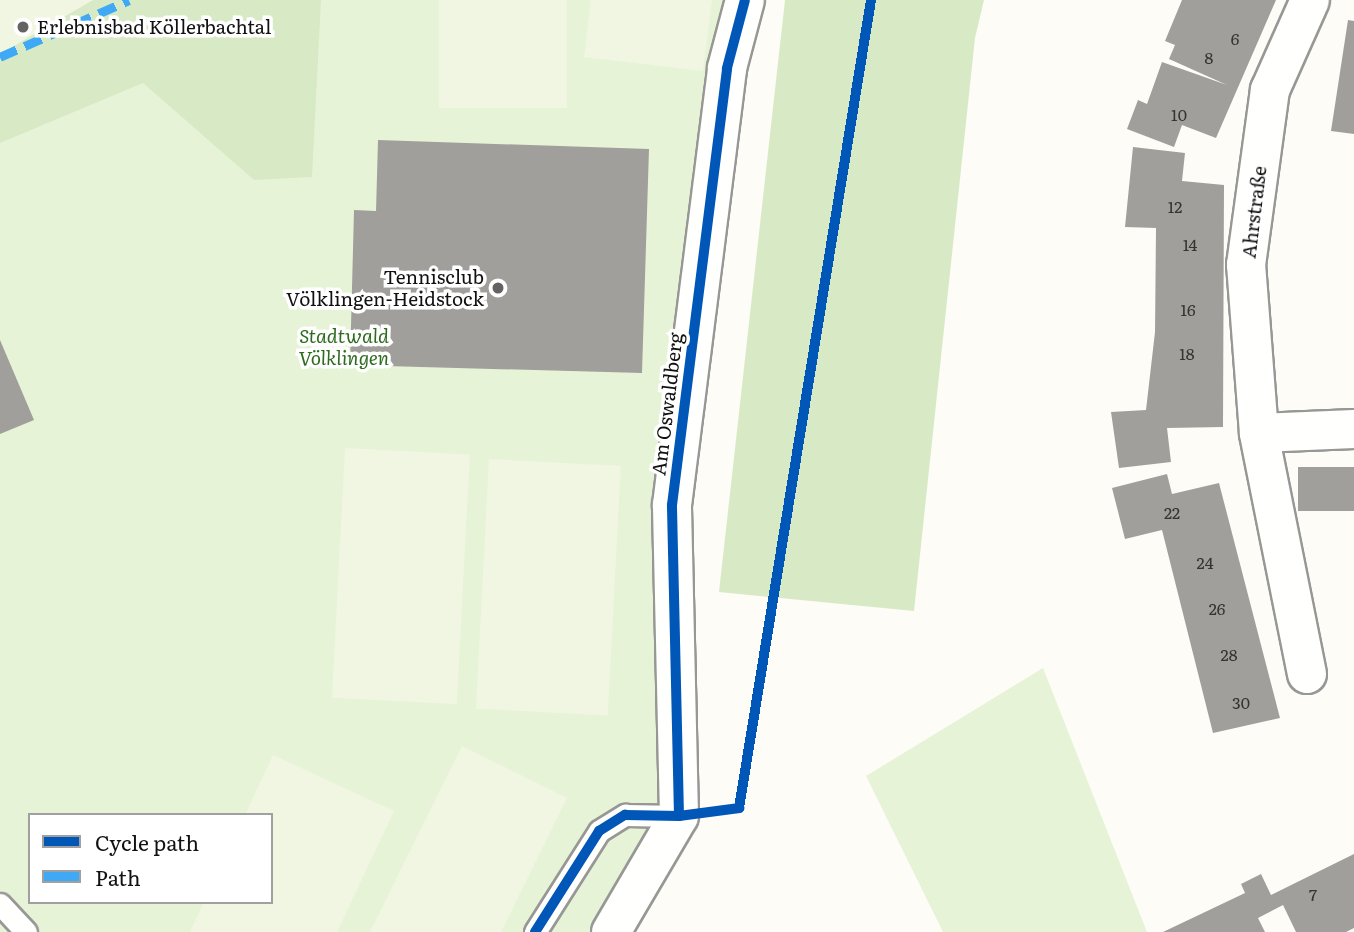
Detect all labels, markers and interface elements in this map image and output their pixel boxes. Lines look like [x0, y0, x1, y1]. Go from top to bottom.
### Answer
place label: Erlebnisbad Köllerbachtal [37, 16, 271, 38]
marker: Erlebnisbad Köllerbachtal [15, 19, 31, 35]
house number: 6 [1231, 28, 1239, 48]
house number: 8 [1205, 47, 1213, 67]
house number: 10 [1171, 104, 1187, 124]
street label: Ahrstraße [1237, 164, 1271, 260]
house number: 12 [1168, 196, 1182, 216]
house number: 14 [1183, 234, 1197, 254]
place label: Tennisclub Völklingen-Heidstock [286, 266, 484, 310]
marker: Tennisclub Völklingen-Heidstock [490, 280, 506, 296]
house number: 16 [1180, 299, 1196, 319]
park label: Stadtwald Völklingen [299, 325, 389, 369]
street label: Am Oswaldberg [647, 331, 687, 477]
house number: 18 [1179, 343, 1195, 363]
house number: 22 [1164, 502, 1180, 522]
house number: 24 [1197, 552, 1213, 572]
house number: 26 [1209, 598, 1225, 618]
house number: 28 [1221, 644, 1237, 664]
house number: 30 [1232, 692, 1250, 712]
legend [28, 813, 273, 904]
text: Cycle path [95, 826, 199, 857]
text: Path [95, 861, 141, 892]
house number: 7 [1309, 884, 1317, 904]

